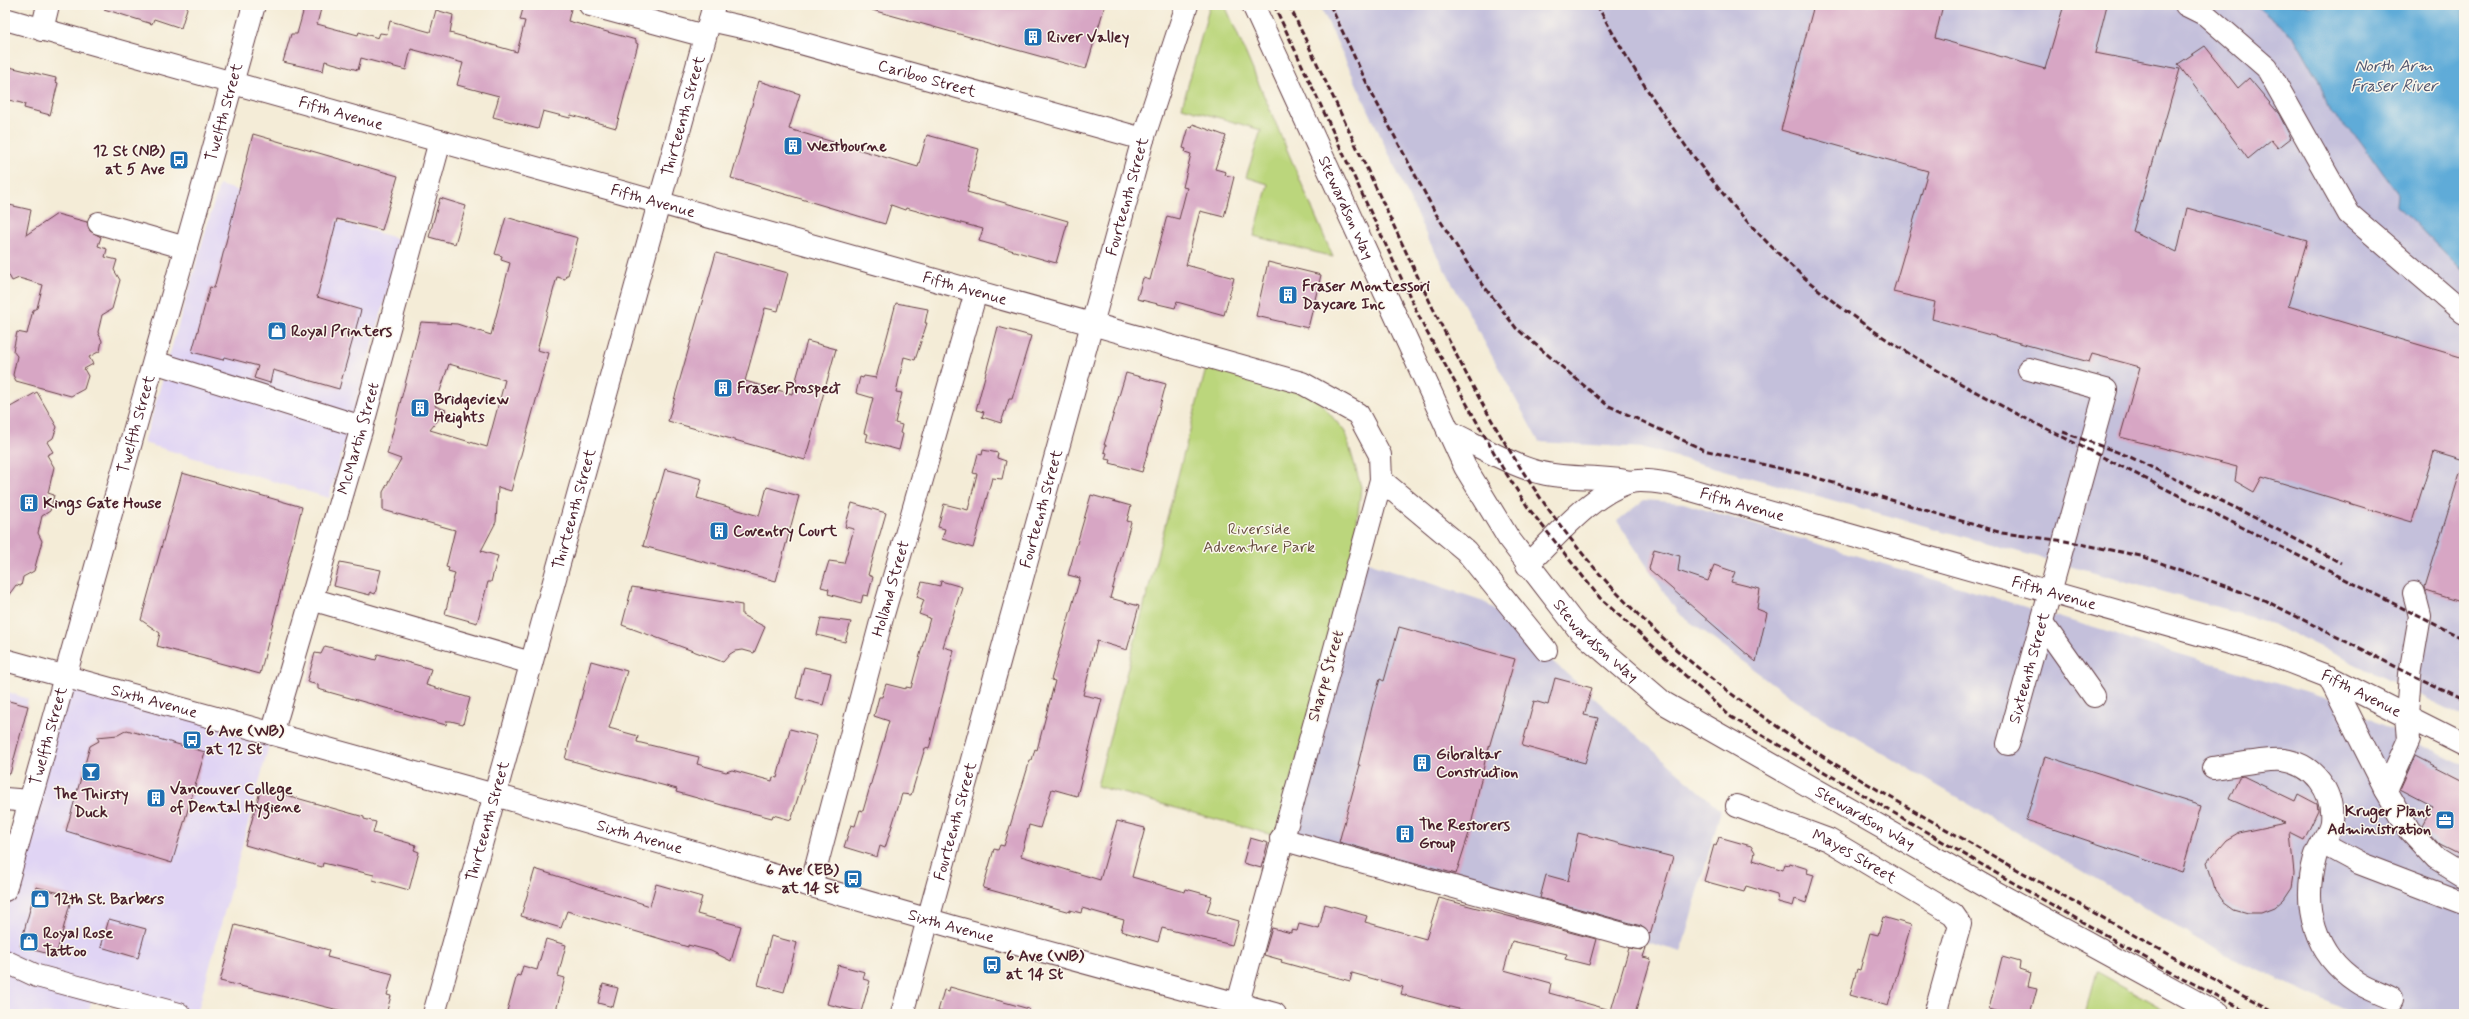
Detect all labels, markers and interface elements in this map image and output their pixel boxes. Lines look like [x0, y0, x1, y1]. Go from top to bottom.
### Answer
building icon: River Valley [1022, 26, 1044, 48]
place label: River Valley [1047, 27, 1130, 48]
street label: Thirteenth Street [656, 53, 710, 179]
street label: Cariboo Street [876, 55, 979, 102]
water label: North Arm Fraser River [2350, 55, 2439, 97]
street label: Twelfth Street [200, 60, 248, 164]
street label: Fifth Avenue [296, 91, 386, 135]
street label: Fourteenth Street [1101, 134, 1154, 258]
building icon: Westbourne [782, 135, 804, 157]
place label: Westbourne [806, 136, 887, 157]
place label: 12 St (NB) at 5 Ave [93, 141, 165, 180]
bus stop icon: 12 St (NB) at 5 Ave [168, 149, 190, 171]
street label: Stewardson Way [1313, 152, 1379, 263]
street label: Fifth Avenue [608, 179, 698, 223]
street label: Fifth Avenue [920, 267, 1010, 310]
place label: Fraser Montessori Daycare Inc [1302, 276, 1430, 315]
building icon: Fraser Montessori Daycare Inc [1277, 284, 1299, 306]
shop icon: Royal Printers [266, 320, 288, 342]
place label: Royal Printers [291, 321, 393, 342]
street label: Twelfth Street [112, 372, 160, 476]
building icon: Fraser Prospect [712, 377, 734, 399]
place label: Fraser Prospect [737, 378, 841, 399]
street label: McMartin Street [332, 380, 384, 497]
place label: Bridgeview Heights [434, 389, 509, 429]
building icon: Bridgeview Heights [409, 397, 431, 419]
street label: Thirteenth Street [547, 446, 601, 572]
street label: Fourteenth Street [1015, 447, 1068, 571]
street label: Fifth Avenue [1698, 483, 1787, 527]
building icon: Kings Gate House [18, 492, 40, 514]
place label: Kings Gate House [43, 493, 162, 516]
park label: Riverside Adventure Park [1203, 519, 1315, 558]
building icon: Coventry Court [708, 520, 730, 542]
place label: Coventry Court [733, 521, 838, 542]
street label: Holland Street [867, 537, 914, 639]
street label: Fifth Avenue [2009, 571, 2099, 615]
street label: Stewardson Way [1548, 595, 1643, 687]
street label: Sixteenth Street [2004, 609, 2055, 726]
street label: Sharpe Street [1303, 628, 1349, 724]
street label: Fifth Avenue [2318, 665, 2405, 722]
street label: Sixth Avenue [109, 679, 200, 723]
street label: Twelfth Street [25, 684, 72, 788]
place label: 6 Ave (WB) at 12 St [206, 721, 284, 760]
bus stop icon: 6 Ave (WB) at 12 St [181, 729, 203, 751]
place label: Gibraltar Construction [1436, 744, 1518, 783]
building icon: Gibraltar Construction [1411, 752, 1433, 774]
street label: Thirteenth Street [461, 758, 514, 884]
street label: Fourteenth Street [929, 759, 982, 883]
bar icon: The Thirsty Duck [80, 761, 102, 783]
place label: Vancouver College of Dental Hygiene [170, 779, 302, 820]
street label: Stewardson Way [1811, 781, 1919, 855]
place label: The Thirsty Duck [53, 784, 129, 823]
building icon: Vancouver College of Dental Hygiene [145, 787, 167, 809]
place label: Kruger Plant Administration [2327, 801, 2431, 840]
office icon: Kruger Plant Administration [2434, 809, 2456, 831]
street label: Sixth Avenue [594, 814, 686, 859]
place label: The Restorers Group [1419, 815, 1511, 854]
building icon: The Restorers Group [1394, 823, 1416, 845]
street label: Mayes Street [1809, 824, 1901, 889]
place label: 6 Ave (EB) at 14 St [766, 860, 839, 899]
bus stop icon: 6 Ave (EB) at 14 St [842, 868, 864, 890]
shop icon: 12th St. Barbers [29, 888, 51, 910]
place label: 12th St. Barbers [54, 889, 164, 910]
street label: Sixth Avenue [906, 904, 997, 948]
place label: Royal Rose Tattoo [43, 923, 113, 962]
shop icon: Royal Rose Tattoo [18, 931, 40, 953]
place label: 6 Ave (WB) at 14 St [1006, 946, 1084, 985]
bus stop icon: 6 Ave (WB) at 14 St [981, 954, 1003, 976]

